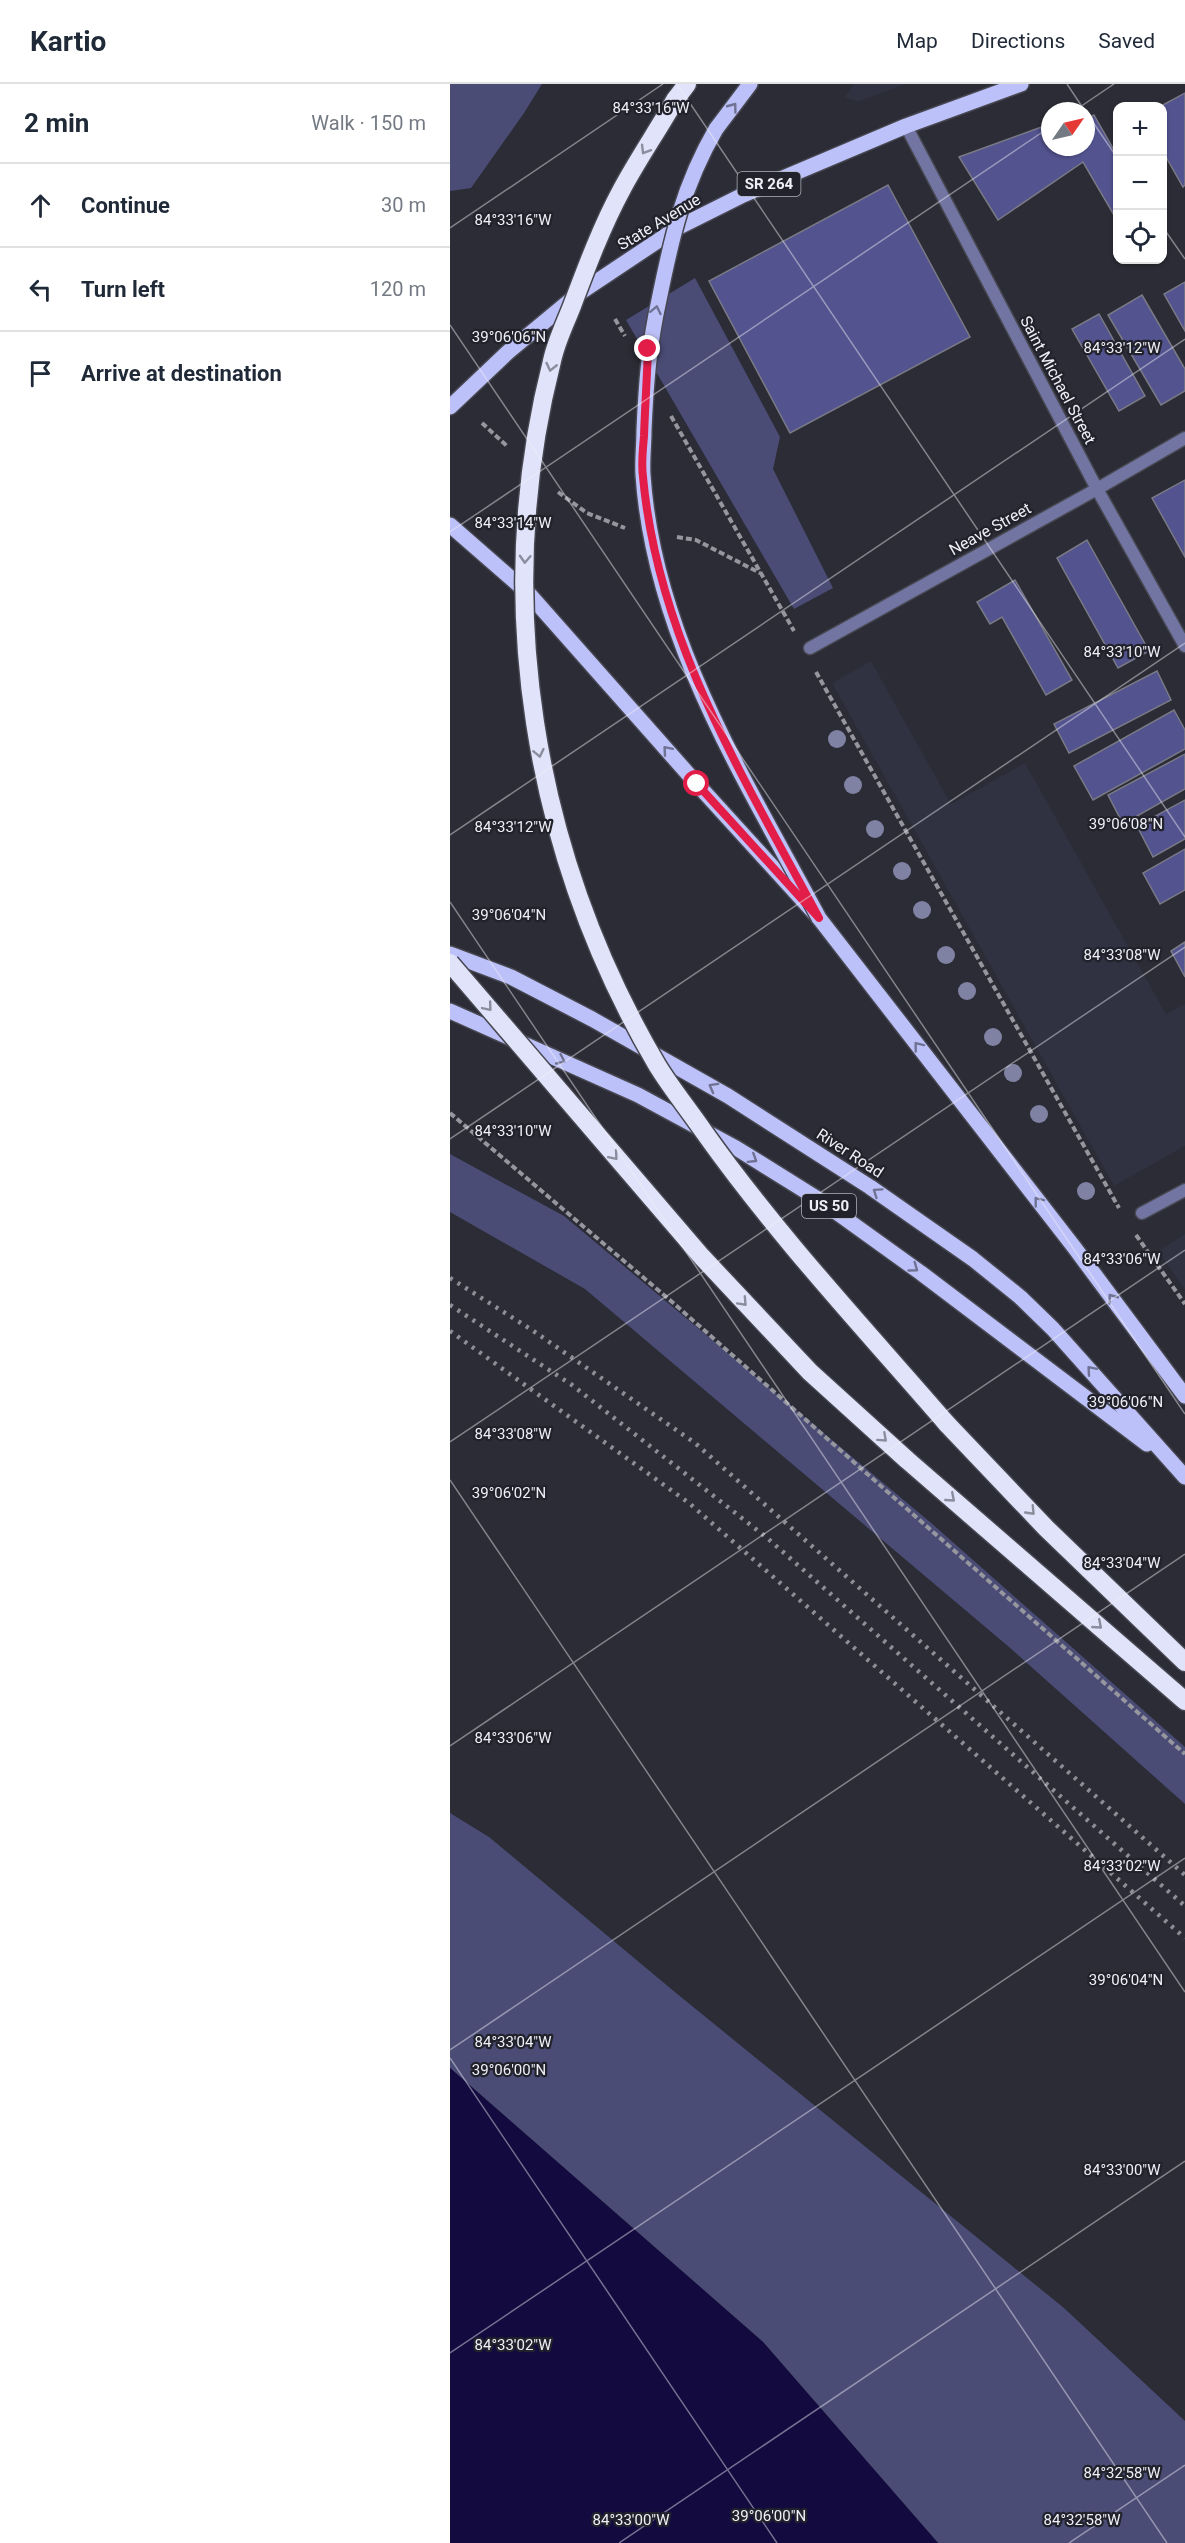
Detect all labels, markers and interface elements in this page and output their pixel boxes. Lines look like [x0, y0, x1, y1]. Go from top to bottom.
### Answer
text: Kartio [30, 25, 106, 58]
text: Map [896, 29, 938, 53]
text: Directions [971, 29, 1065, 53]
text: Saved [1098, 29, 1155, 53]
text: 84°33'16"W [613, 99, 689, 117]
one-way arrow [726, 102, 737, 113]
north arrow [1041, 102, 1095, 156]
map controls [1113, 102, 1167, 264]
button: + [1113, 102, 1167, 156]
text: 2 min [24, 108, 89, 138]
text: Walk · 150 m [311, 111, 426, 135]
one-way arrow [641, 144, 653, 154]
button: − [1113, 156, 1167, 210]
road number: SR 264 [738, 172, 800, 196]
icon: ahead [24, 189, 57, 222]
street label: State Avenue [614, 190, 704, 254]
text: Continue [81, 193, 170, 218]
text: 30 m [381, 193, 426, 217]
button: locate [1113, 210, 1167, 264]
text: 84°33'16"W [475, 211, 551, 229]
icon: left [24, 273, 57, 306]
text: Turn left [81, 277, 165, 302]
text: 120 m [370, 277, 426, 301]
one-way arrow [649, 306, 662, 316]
street label: Saint Michael Street [1016, 313, 1100, 447]
text: 39°06'06"N [472, 328, 546, 346]
route end [634, 335, 660, 361]
text: 84°33'12"W [1084, 339, 1160, 357]
icon: arrive [24, 357, 57, 390]
text: Arrive at destination [81, 361, 282, 386]
one-way arrow [545, 361, 558, 371]
street label: Neave Street [946, 499, 1034, 559]
text: 84°33'14"W [475, 514, 551, 532]
one-way arrow [519, 555, 532, 564]
text: 84°33'10"W [1084, 643, 1160, 661]
one-way arrow [663, 747, 674, 757]
one-way arrow [532, 748, 545, 758]
route start [683, 770, 709, 796]
text: 39°06'08"N [1089, 815, 1163, 833]
text: 84°33'12"W [475, 818, 551, 836]
text: 39°06'04"N [472, 906, 546, 924]
text: 84°33'08"W [1084, 946, 1160, 964]
one-way arrow [481, 1000, 492, 1011]
one-way arrow [914, 1042, 925, 1053]
one-way arrow [555, 1052, 566, 1064]
one-way arrow [709, 1083, 719, 1094]
text: 84°33'10"W [475, 1122, 551, 1140]
street label: River Road [813, 1124, 887, 1182]
one-way arrow [607, 1149, 618, 1160]
one-way arrow [747, 1151, 757, 1163]
one-way arrow [873, 1188, 884, 1199]
road number: US 50 [802, 1194, 856, 1218]
one-way arrow [1034, 1196, 1045, 1207]
text: 84°33'06"W [1084, 1250, 1160, 1268]
one-way arrow [908, 1261, 919, 1272]
one-way arrow [736, 1294, 747, 1305]
one-way arrow [1109, 1294, 1120, 1305]
one-way arrow [1087, 1366, 1098, 1377]
text: 39°06'06"N [1089, 1393, 1163, 1411]
text: 84°33'08"W [475, 1425, 551, 1443]
one-way arrow [876, 1431, 886, 1442]
text: 39°06'02"N [472, 1484, 546, 1502]
one-way arrow [944, 1491, 954, 1502]
one-way arrow [1023, 1504, 1034, 1515]
text: 84°33'04"W [1084, 1554, 1160, 1572]
one-way arrow [1091, 1618, 1102, 1629]
text: 84°33'06"W [475, 1729, 551, 1747]
text: 84°33'02"W [1084, 1857, 1160, 1875]
text: 39°06'04"N [1089, 1971, 1163, 1989]
text: 84°33'04"W [475, 2033, 551, 2051]
text: 39°06'00"N [472, 2061, 546, 2079]
text: 84°33'00"W [1084, 2161, 1160, 2179]
text: 84°33'02"W [475, 2336, 551, 2354]
text: 84°32'58"W [1084, 2464, 1160, 2482]
text: 39°06'00"N [732, 2507, 806, 2525]
text: 84°33'00"W [593, 2511, 669, 2529]
text: 84°32'58"W [1044, 2511, 1120, 2529]

